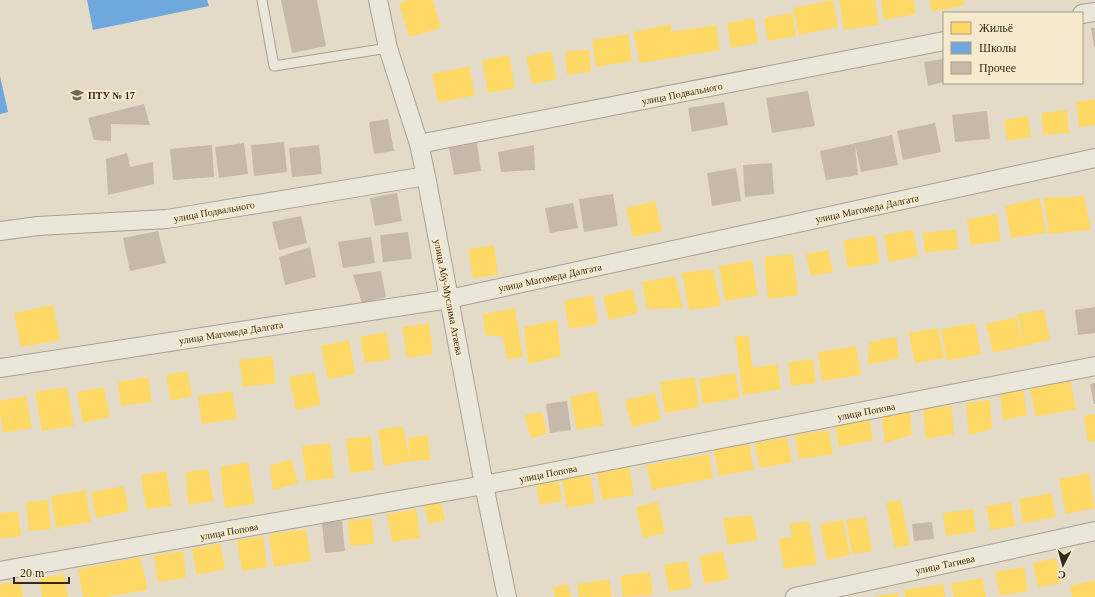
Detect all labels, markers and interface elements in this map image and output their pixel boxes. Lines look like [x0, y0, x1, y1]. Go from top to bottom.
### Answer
legend [943, 12, 1083, 84]
text: Жильё [979, 21, 1013, 35]
text: Школы [979, 41, 1016, 55]
text: Прочее [979, 61, 1016, 75]
street label: улица Подвального [641, 80, 723, 107]
school or university icon: ПТУ № 17 [69, 87, 85, 103]
place label: ПТУ № 17 [88, 90, 135, 101]
street label: улица Магомеда Далгата [814, 192, 920, 225]
street label: улица Подвального [173, 199, 255, 224]
street label: улица Абу-Муслима Атаева [432, 238, 465, 356]
street label: улица Магомеда Далгата [497, 261, 603, 294]
street label: улица Магомеда Далгата [178, 319, 285, 346]
street label: улица Попова [836, 400, 897, 422]
street label: улица Попова [518, 462, 579, 484]
street label: улица Попова [199, 521, 260, 542]
north arrow [1043, 545, 1083, 585]
street label: улица Тагиева [914, 553, 976, 576]
scale bar [14, 559, 69, 585]
text: 20 m [20, 566, 45, 580]
text: С [1057, 569, 1067, 581]

